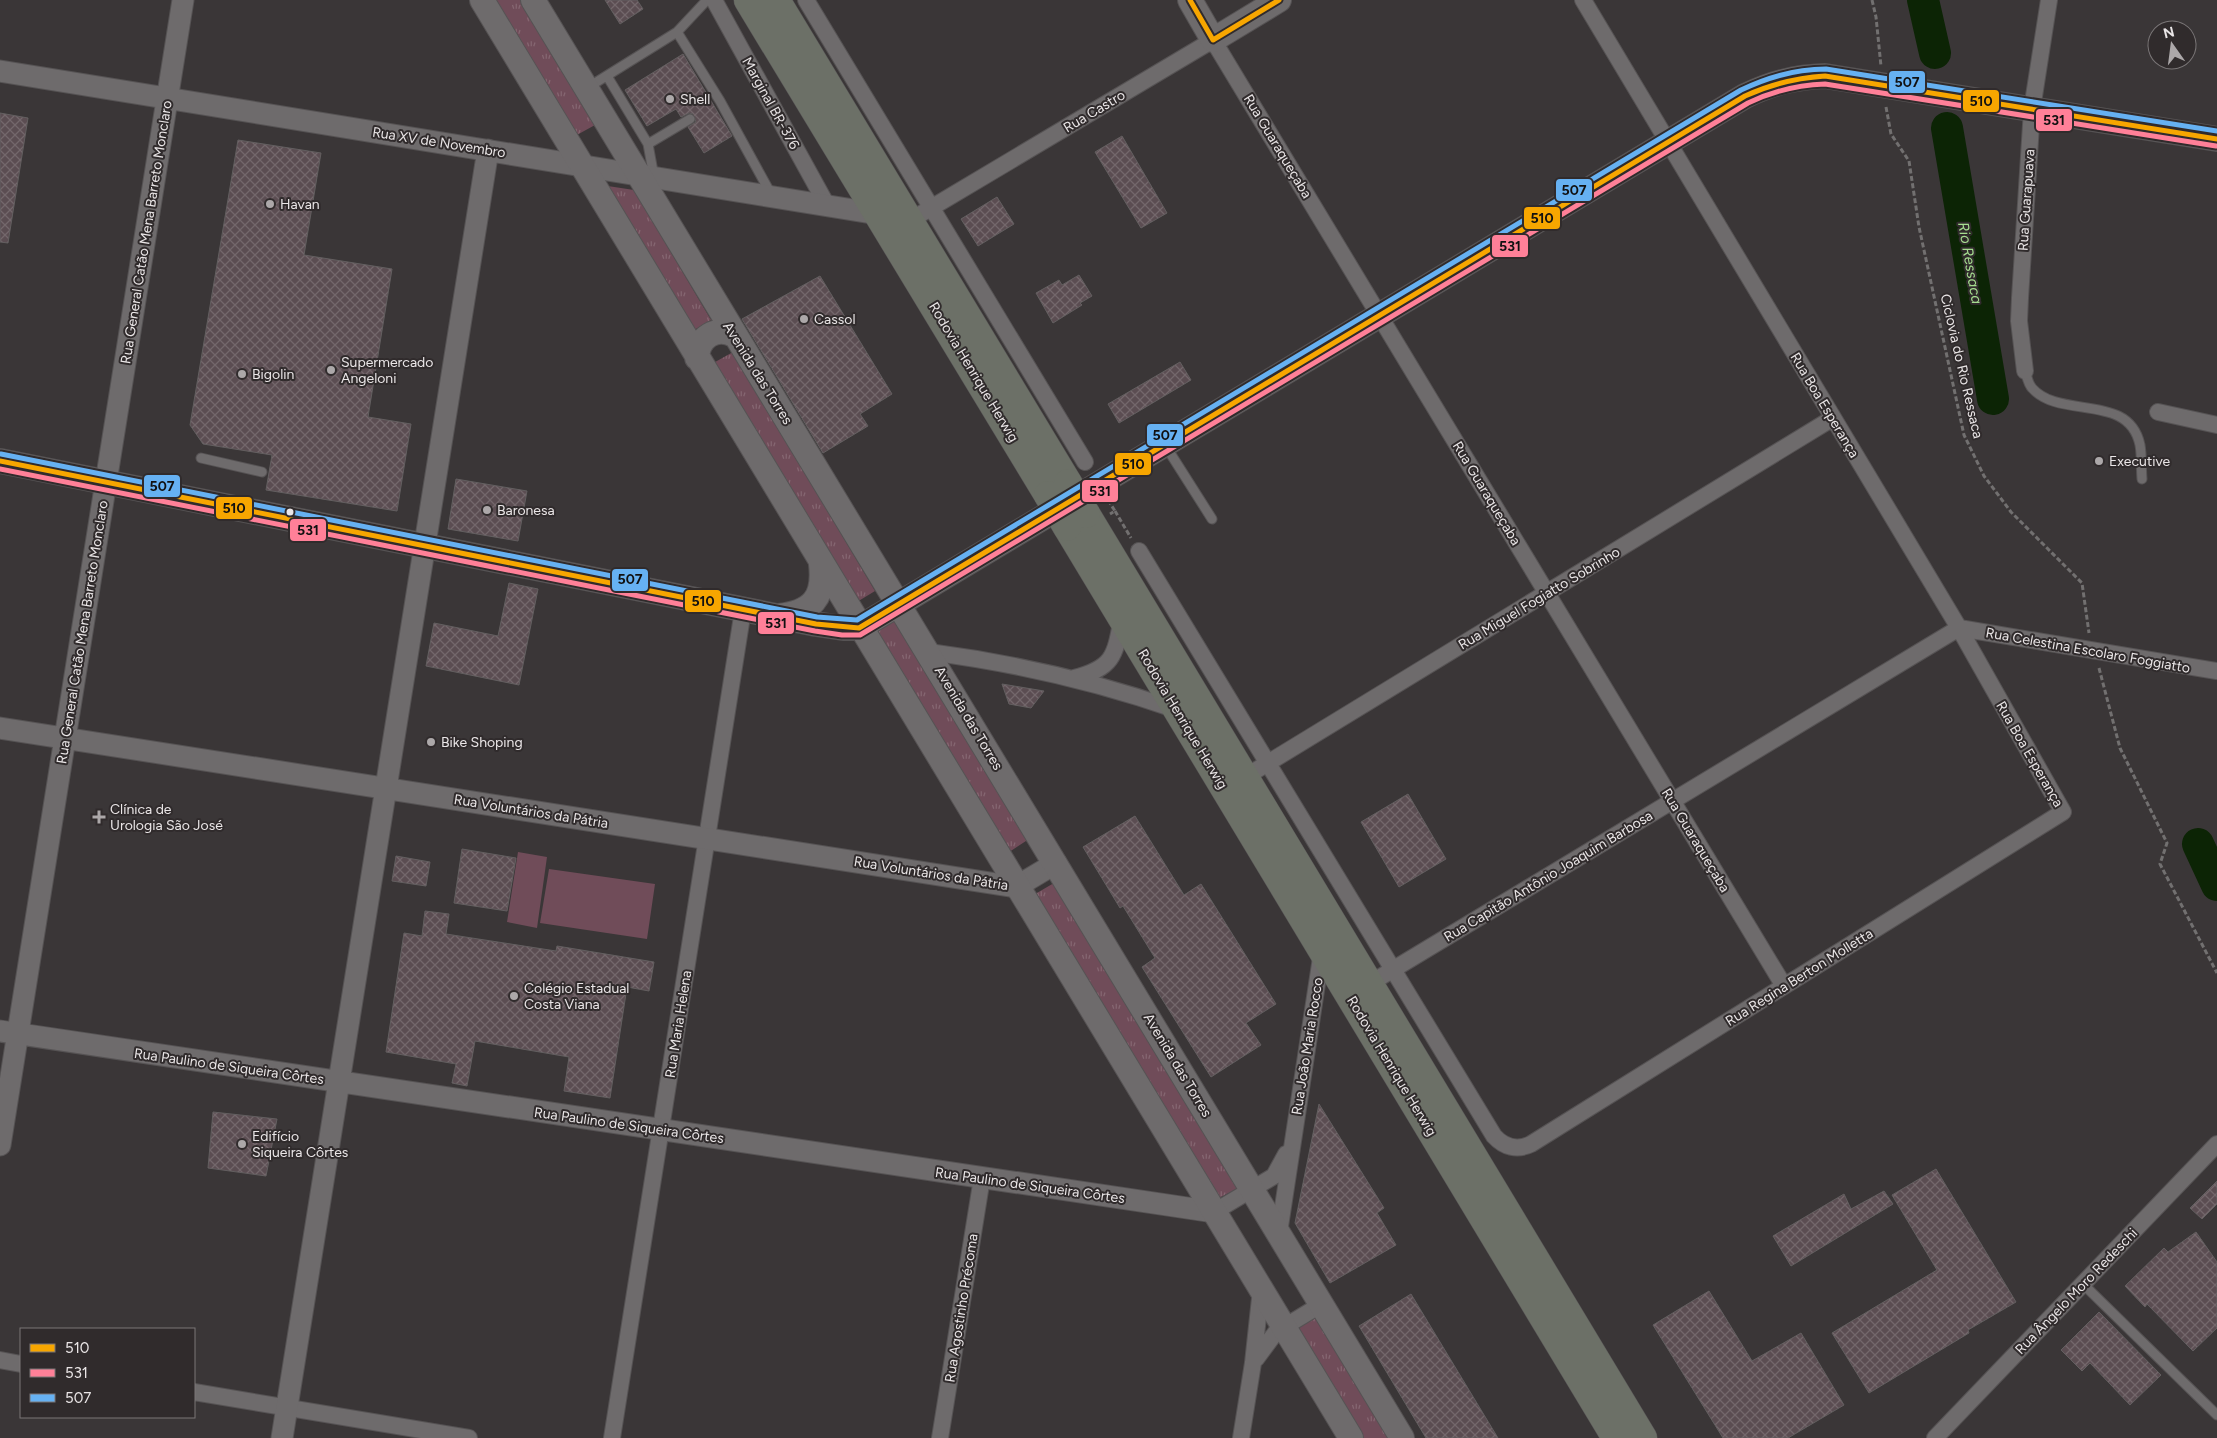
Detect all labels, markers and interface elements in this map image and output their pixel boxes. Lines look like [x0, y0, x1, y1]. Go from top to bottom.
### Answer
north arrow [2147, 20, 2197, 70]
text: N [2162, 23, 2176, 42]
street label: Marginal BR-376 [738, 54, 803, 152]
line badge: 507 [1888, 70, 1926, 94]
text: 507 [1895, 74, 1920, 91]
street label: Rua Castro [1060, 86, 1128, 137]
line badge: 510 [1962, 89, 2000, 113]
place label: Shell [680, 91, 710, 108]
street label: Rua Guaraqueçaba [1240, 91, 1315, 201]
marker: Shell [664, 93, 676, 105]
text: 510 [1969, 93, 1993, 110]
street label: Rua General Catão Mena Barreto Monclaro [117, 99, 176, 365]
line badge: 531 [2035, 108, 2073, 132]
text: 531 [2043, 112, 2065, 129]
street label: Rua XV de Novembro [371, 124, 507, 161]
street label: Rua Guarapuava [2014, 149, 2039, 252]
line badge: 507 [1555, 178, 1593, 202]
text: 507 [1562, 182, 1587, 199]
place label: Havan [280, 196, 320, 213]
marker: Havan [264, 198, 276, 210]
line badge: 510 [1523, 206, 1561, 230]
text: 510 [1530, 210, 1554, 227]
water label: Rio Ressaca [1954, 221, 1986, 305]
line badge: 531 [1491, 234, 1529, 258]
text: 531 [1499, 238, 1521, 255]
street label: Ciclovia do Rio Ressaca [1937, 292, 1986, 440]
street label: Rodovia Henrique Herwig [925, 299, 1022, 445]
place label: Cassol [814, 311, 855, 328]
marker: Cassol [798, 313, 810, 325]
street label: Avenida das Torres [719, 319, 796, 428]
street label: Rua Boa Esperança [1786, 350, 1863, 461]
place label: Supermercado Angeloni [341, 354, 433, 387]
marker: Supermercado Angeloni [325, 364, 337, 376]
place label: Bigolin [252, 366, 294, 383]
marker: Bigolin [236, 368, 248, 380]
line badge: 507 [1146, 423, 1184, 447]
text: 507 [1153, 427, 1178, 444]
street label: Rua Guaraqueçaba [1449, 438, 1524, 548]
line badge: 510 [1114, 452, 1152, 476]
place label: Executive [2109, 453, 2171, 470]
marker: Executive [2093, 455, 2105, 467]
text: 510 [1121, 456, 1145, 473]
line badge: 507 [143, 474, 181, 498]
text: 507 [150, 478, 175, 495]
line badge: 531 [1081, 479, 1119, 503]
text: 531 [1089, 483, 1111, 500]
line badge: 510 [215, 496, 253, 520]
street label: Rua General Catão Mena Barreto Monclaro [53, 499, 112, 765]
text: 510 [222, 500, 246, 517]
place label: Baronesa [497, 502, 555, 519]
marker: Baronesa [481, 504, 493, 516]
unlabelled marker [285, 507, 295, 517]
line badge: 531 [289, 518, 327, 542]
text: 531 [297, 522, 319, 539]
street label: Rua Miguel Fogiatto Sobrinho [1455, 543, 1623, 653]
line badge: 507 [611, 568, 649, 592]
text: 507 [618, 571, 643, 588]
line badge: 510 [684, 589, 722, 613]
text: 510 [691, 593, 715, 610]
line badge: 531 [757, 611, 795, 635]
text: 531 [765, 615, 787, 632]
street label: Rua Celestina Escolaro Foggiatto [1984, 624, 2191, 677]
street label: Rodovia Henrique Herwig [1134, 646, 1231, 792]
street label: Avenida das Torres [931, 663, 1006, 773]
street label: Rua Boa Esperança [1992, 698, 2067, 810]
place label: Bike Shoping [441, 734, 523, 751]
marker: Bike Shoping [425, 736, 437, 748]
street label: Rua Guaraqueçaba [1658, 785, 1733, 895]
street label: Rua Voluntários da Pátria [453, 791, 609, 832]
place label: Clínica de Urologia São José [110, 801, 223, 834]
street label: Rua Capitão Antônio Joaquim Barbosa [1441, 807, 1656, 946]
marker: Clínica de Urologia São José [92, 810, 106, 824]
street label: Rua Voluntários da Pátria [853, 853, 1009, 894]
street label: Rua Regina Berton Molletta [1722, 925, 1876, 1030]
street label: Rua Maria Helena [662, 969, 695, 1079]
street label: Rua João Maria Rocco [1288, 976, 1327, 1116]
place label: Colégio Estadual Costa Viana [524, 980, 629, 1013]
marker: Colégio Estadual Costa Viana [508, 990, 520, 1002]
street label: Rodovia Henrique Herwig [1343, 993, 1440, 1139]
street label: Avenida das Torres [1140, 1010, 1215, 1120]
street label: Rua Paulino de Siqueira Côrtes [133, 1045, 325, 1088]
street label: Rua Paulino de Siqueira Côrtes [533, 1104, 725, 1147]
place label: Edifício Siqueira Côrtes [252, 1128, 348, 1161]
marker: Edifício Siqueira Côrtes [236, 1138, 248, 1150]
street label: Rua Paulino de Siqueira Côrtes [934, 1164, 1126, 1207]
street label: Rua Ângelo Moro Redeschi [2012, 1225, 2141, 1358]
street label: Rua Agostinho Précoma [941, 1232, 982, 1384]
legend [20, 1328, 195, 1418]
text: 510 [65, 1339, 89, 1357]
text: 531 [65, 1364, 88, 1382]
text: 507 [65, 1389, 91, 1407]

